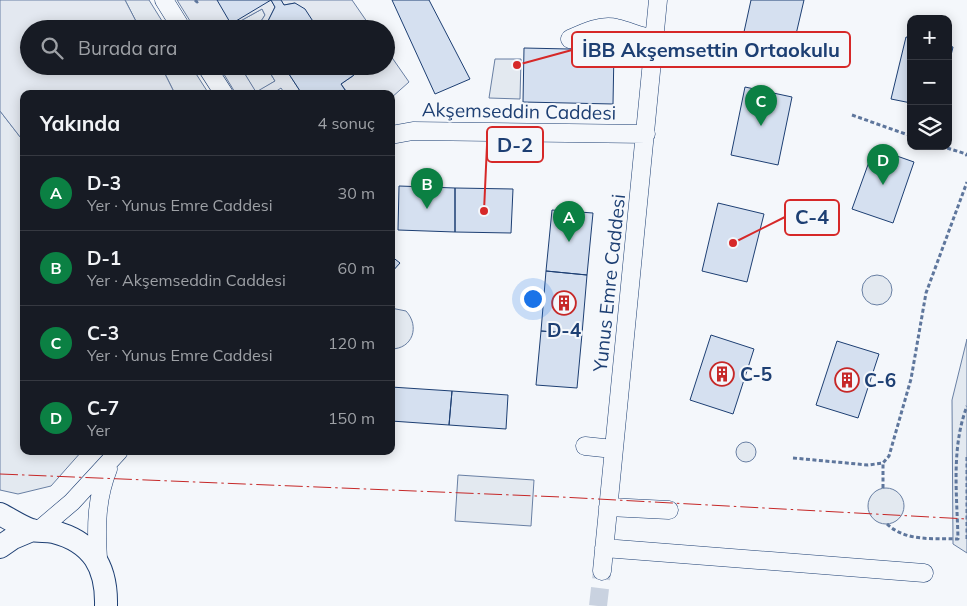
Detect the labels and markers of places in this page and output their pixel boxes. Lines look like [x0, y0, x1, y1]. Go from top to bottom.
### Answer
callout: İBB Akşemsettin Ortaokulu [572, 32, 850, 67]
pin: C [745, 85, 777, 126]
callout: D-2 [487, 127, 543, 162]
pin: D [867, 144, 899, 185]
pin: B [411, 168, 443, 209]
callout: C-4 [785, 200, 839, 235]
pin: A [553, 201, 585, 242]
building icon: D-4 [551, 290, 577, 316]
place label: D-4 [547, 318, 582, 342]
building icon: C-5 [709, 361, 735, 387]
place label: C-5 [740, 362, 772, 386]
building icon: C-6 [834, 367, 860, 393]
place label: C-6 [864, 368, 896, 392]

